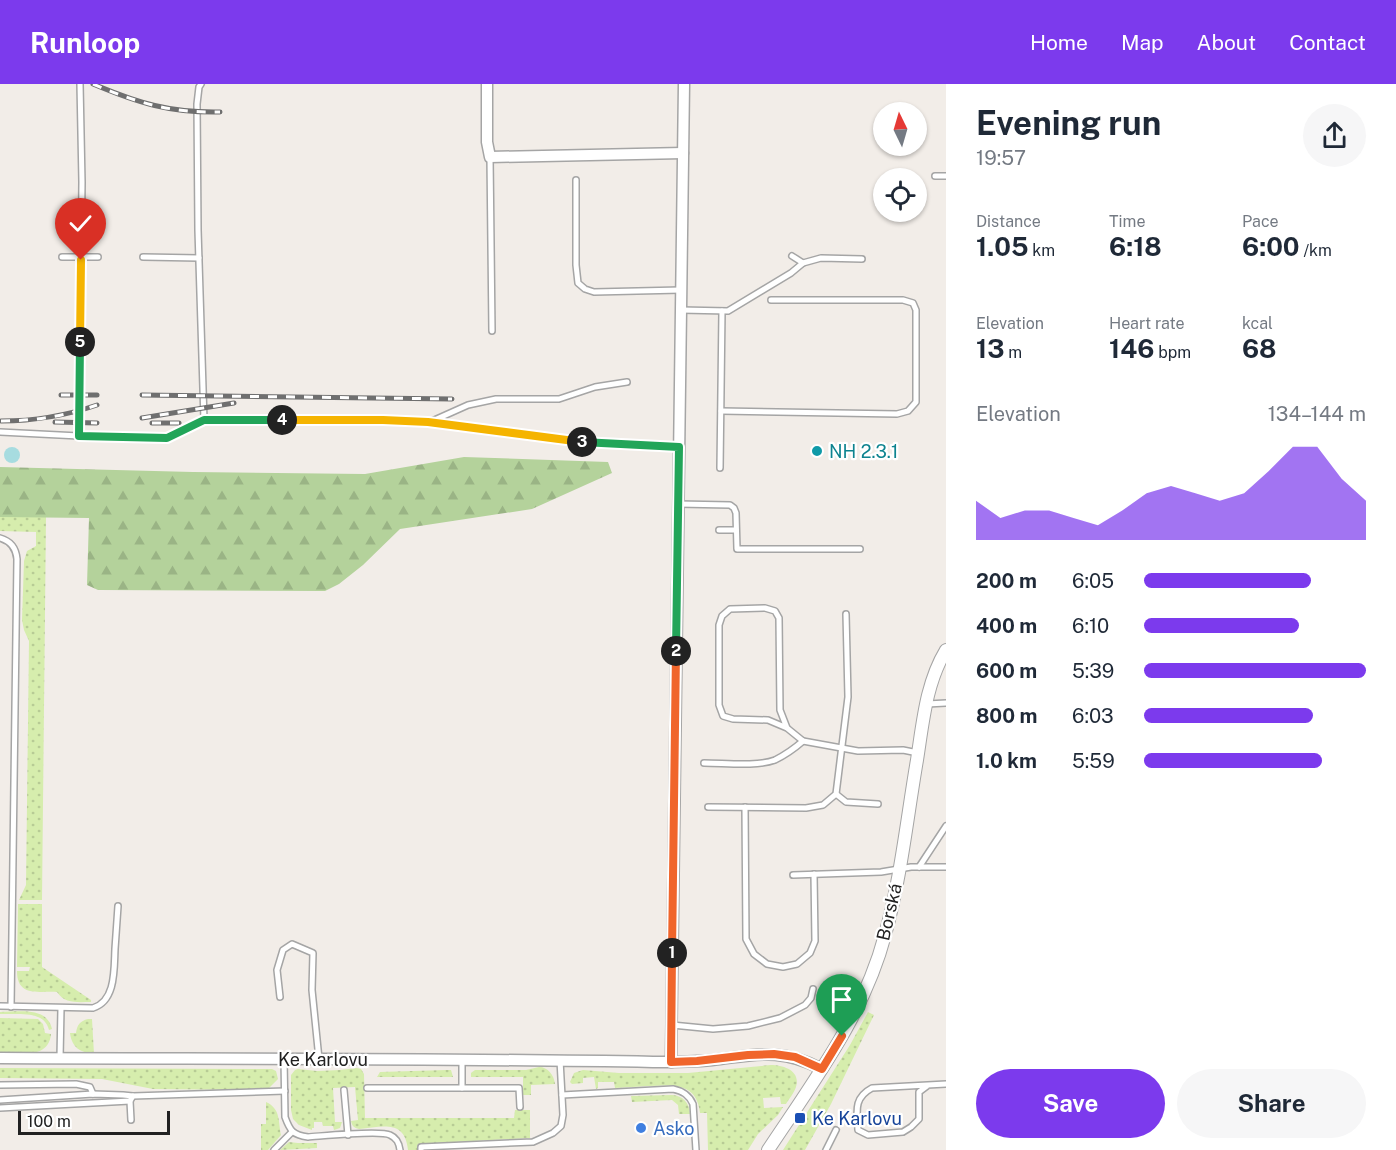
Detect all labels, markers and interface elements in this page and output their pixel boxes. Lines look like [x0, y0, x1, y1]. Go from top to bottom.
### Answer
text: Runloop [30, 26, 140, 59]
text: Home [1030, 30, 1088, 55]
text: Map [1121, 30, 1164, 55]
text: About [1197, 30, 1256, 55]
text: Contact [1289, 30, 1366, 55]
north arrow [873, 102, 927, 156]
map controls [873, 102, 927, 222]
text: Evening run [976, 104, 1161, 142]
button: share [1303, 104, 1366, 167]
text: 19:57 [976, 146, 1026, 170]
button: locate [873, 168, 927, 222]
pin [55, 198, 106, 260]
icon: check [64, 207, 97, 240]
text: Distance [976, 212, 1041, 231]
text: Time [1109, 212, 1145, 231]
text: Pace [1242, 212, 1279, 231]
text: 1.05 [976, 231, 1028, 262]
text: 6:18 [1109, 231, 1162, 262]
text: 6:00 [1242, 231, 1300, 262]
text: km [1028, 241, 1055, 260]
text: /km [1300, 241, 1332, 260]
text: Elevation [976, 314, 1044, 333]
text: Heart rate [1109, 314, 1185, 333]
text: kcal [1242, 314, 1273, 333]
pin: 5 [65, 327, 95, 357]
text: 5 [75, 332, 85, 351]
text: 13 [976, 333, 1004, 364]
text: 146 [1109, 333, 1154, 364]
text: 68 [1242, 333, 1277, 364]
text: m [1004, 343, 1022, 362]
text: bpm [1154, 343, 1191, 362]
text: Elevation [976, 402, 1061, 426]
text: 134–144 m [1268, 402, 1366, 426]
pin: 4 [267, 405, 297, 435]
text: 4 [277, 410, 287, 429]
pin: 3 [567, 427, 597, 457]
text: 3 [577, 432, 587, 451]
place label: NH 2.3.1 [829, 441, 898, 462]
marker: NH 2.3.1 [810, 444, 824, 458]
text: 200 m [976, 569, 1037, 593]
text: 6:05 [1072, 569, 1114, 593]
text: 400 m [976, 614, 1037, 638]
text: 6:10 [1072, 614, 1109, 638]
pin: 2 [661, 636, 691, 666]
text: 2 [671, 641, 681, 660]
text: 600 m [976, 659, 1037, 683]
text: 5:39 [1072, 659, 1114, 683]
text: 800 m [976, 704, 1038, 728]
text: 6:03 [1072, 704, 1114, 728]
text: 1.0 km [976, 749, 1037, 773]
text: 5:59 [1072, 749, 1115, 773]
street label: Borská [872, 881, 906, 943]
pin: 1 [657, 938, 687, 968]
text: 1 [669, 943, 675, 962]
pin [816, 974, 867, 1036]
icon: arrive [825, 983, 858, 1016]
street label: Ke Karlovu [278, 1049, 368, 1070]
button: Save [976, 1069, 1165, 1138]
button: Share [1177, 1069, 1366, 1138]
scale bar [18, 1108, 170, 1136]
place label: Ke Karlovu [812, 1108, 902, 1129]
marker: Ke Karlovu [793, 1111, 807, 1125]
text: 100 m [27, 1112, 71, 1131]
place label: Asko [653, 1118, 694, 1139]
marker: Asko [634, 1121, 648, 1135]

